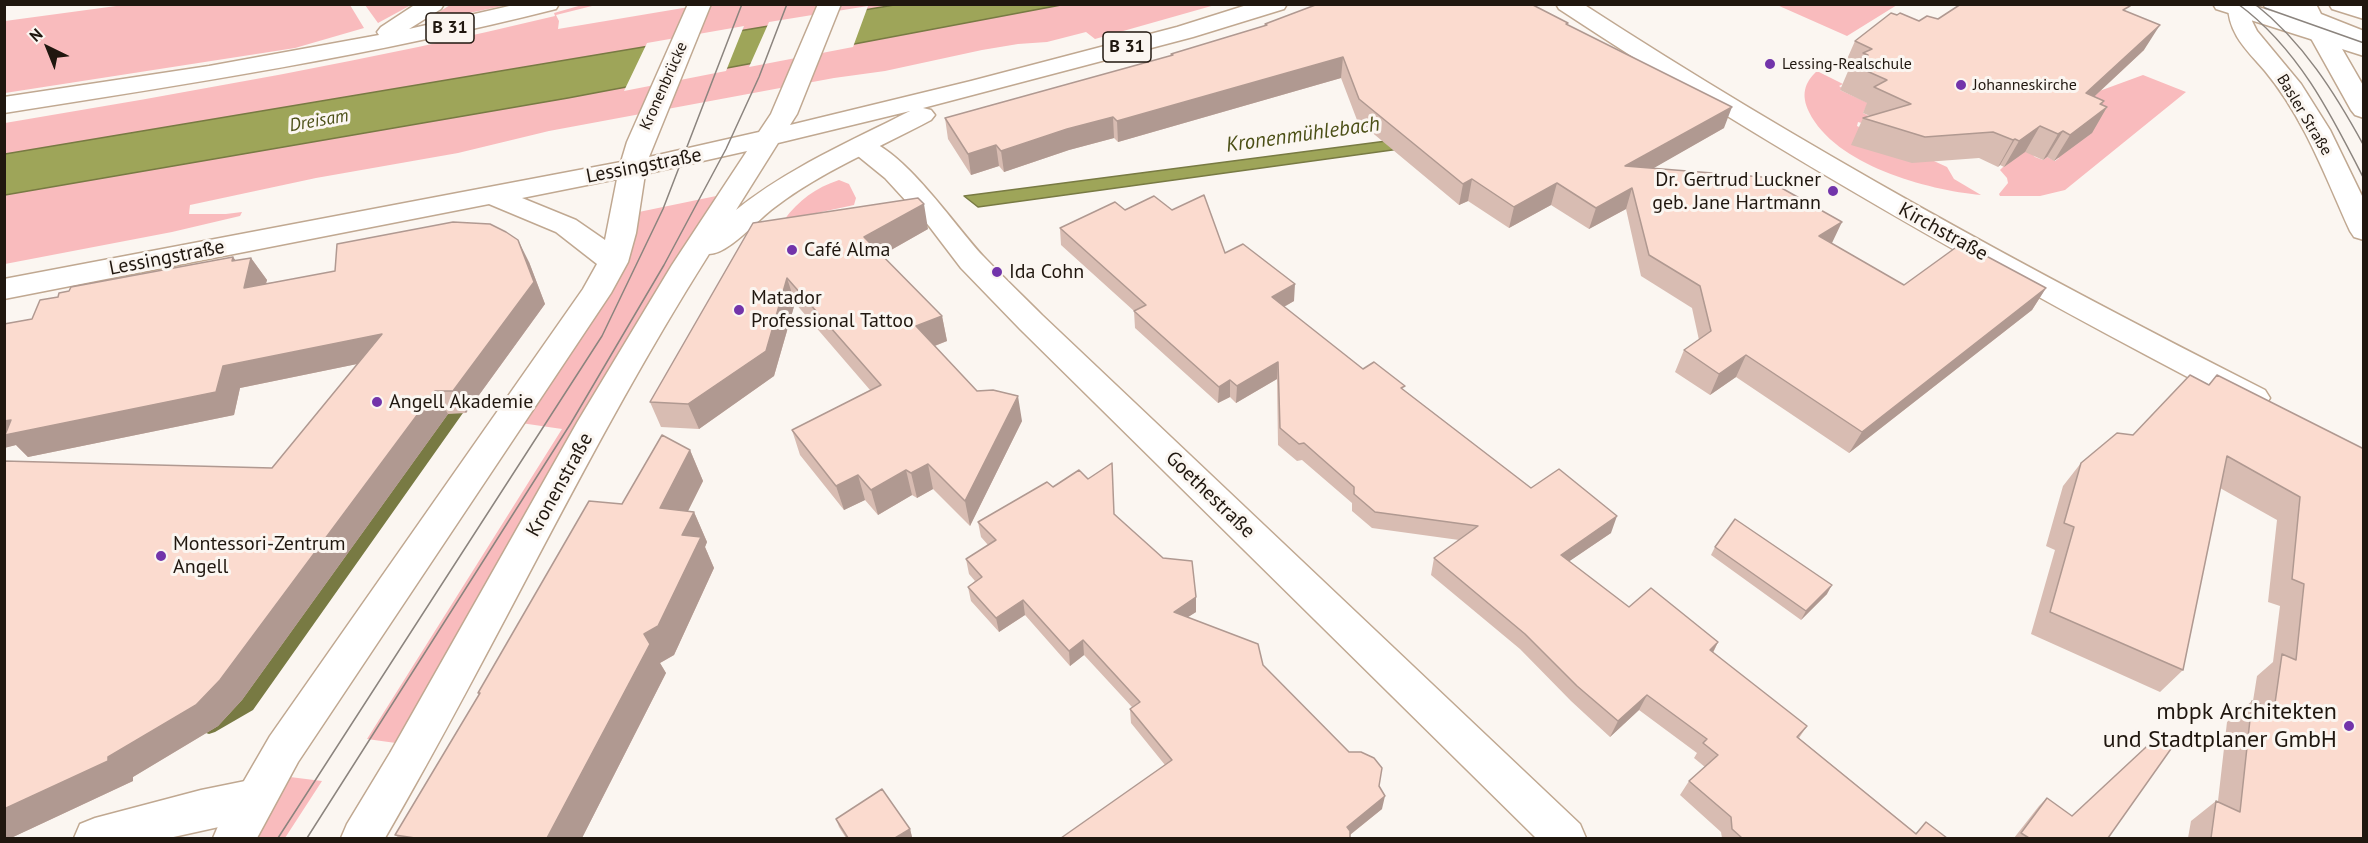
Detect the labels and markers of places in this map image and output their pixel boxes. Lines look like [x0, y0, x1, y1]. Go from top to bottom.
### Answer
place label: Lessing-Realschule [1782, 54, 1912, 74]
marker: Lessing-Realschule [1763, 57, 1777, 71]
place label: Johanneskirche [1973, 75, 2077, 95]
marker: Johanneskirche [1954, 78, 1968, 92]
place label: Dr. Gertrud Luckner geb. Jane Hartmann [1652, 168, 1821, 215]
marker: Dr. Gertrud Luckner geb. Jane Hartmann [1826, 184, 1840, 198]
place label: Café Alma [804, 238, 890, 262]
marker: Café Alma [785, 243, 799, 257]
place label: Ida Cohn [1009, 260, 1084, 284]
marker: Ida Cohn [990, 265, 1004, 279]
place label: Matador Professional Tattoo [751, 286, 914, 333]
marker: Matador Professional Tattoo [732, 303, 746, 317]
place label: Angell Akademie [389, 390, 533, 414]
marker: Angell Akademie [370, 395, 384, 409]
place label: Montessori-Zentrum Angell [173, 532, 345, 579]
marker: Montessori-Zentrum Angell [154, 549, 168, 563]
place label: mbpk Architekten und Stadtplaner GmbH [2103, 698, 2337, 754]
marker: mbpk Architekten und Stadtplaner GmbH [2342, 719, 2356, 733]

